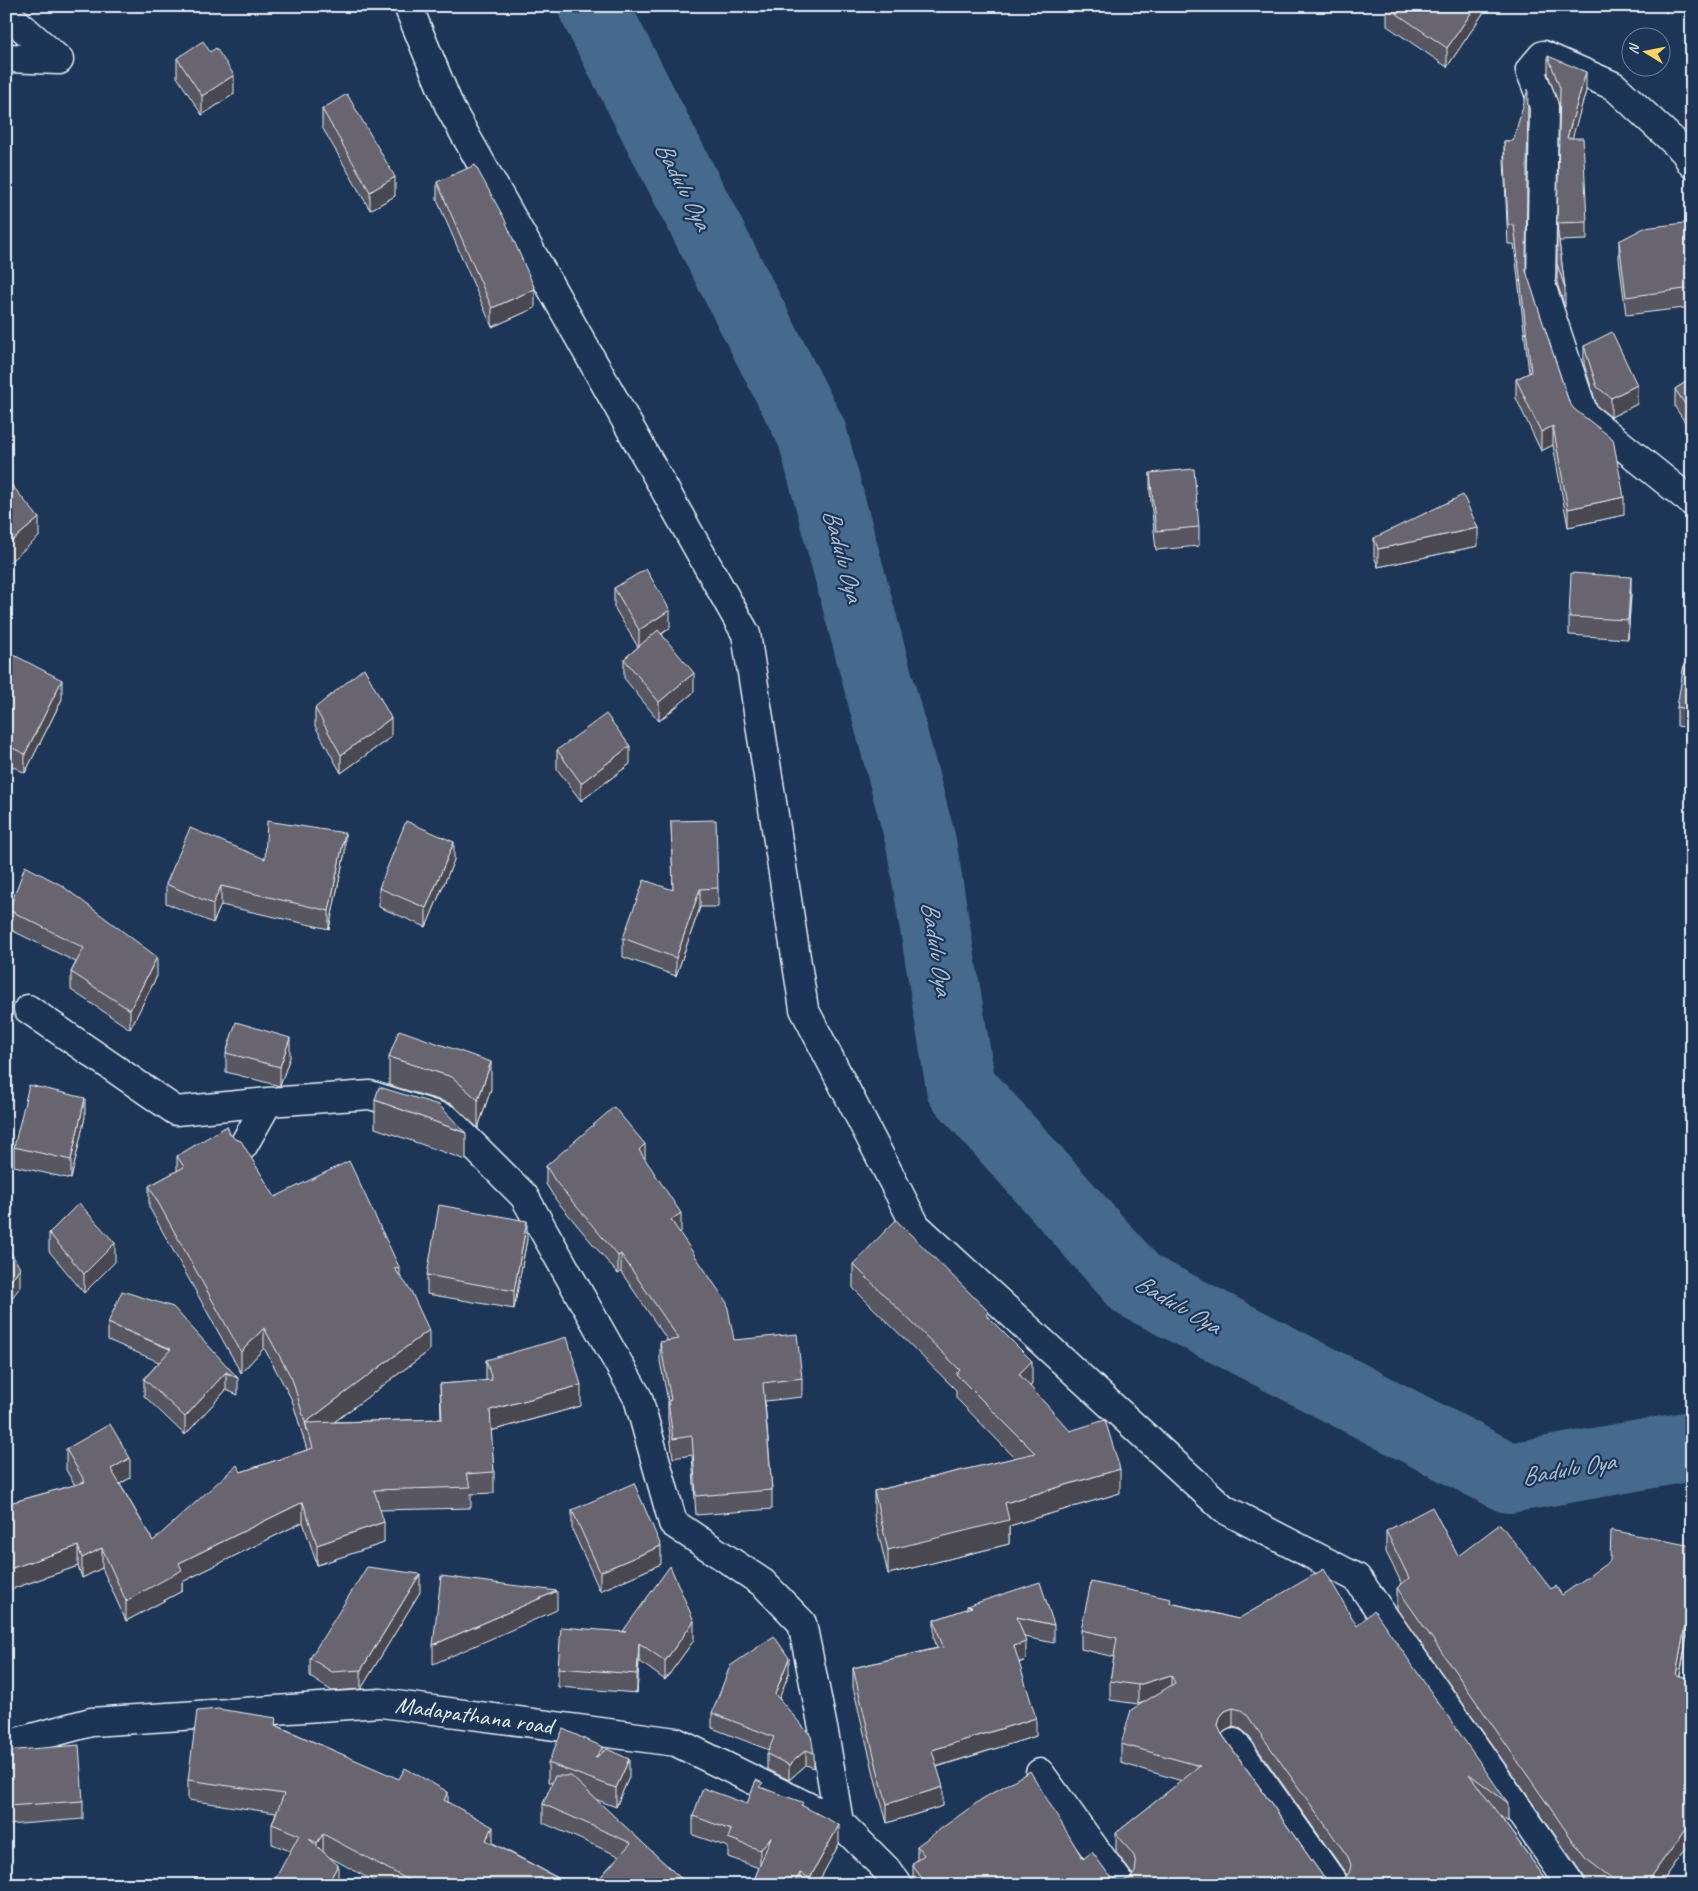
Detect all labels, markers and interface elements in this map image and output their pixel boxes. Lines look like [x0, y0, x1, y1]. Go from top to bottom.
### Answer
north arrow [1620, 28, 1670, 78]
text: N [1625, 42, 1643, 56]
water label: Badulu Oya [647, 136, 720, 237]
water label: Badulu Oya [815, 506, 871, 607]
water label: Badulu Oya [914, 899, 961, 999]
water label: Badulu Oya [1129, 1266, 1228, 1342]
water label: Badulu Oya [1519, 1445, 1619, 1493]
street label: Madapathana road [393, 1689, 558, 1741]

